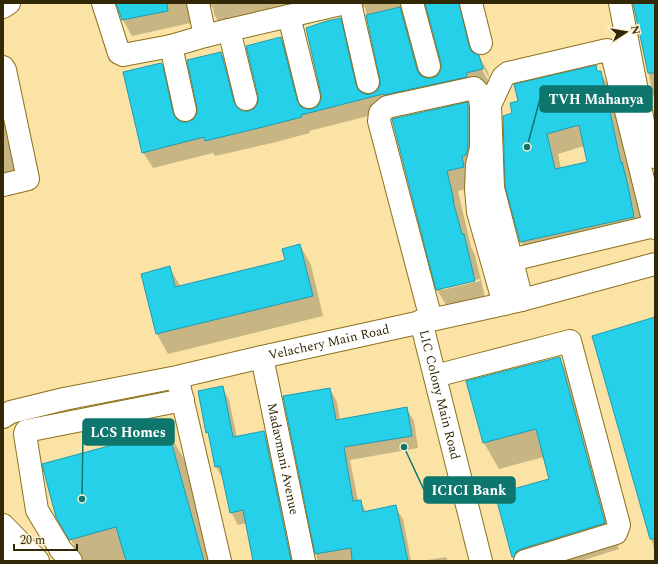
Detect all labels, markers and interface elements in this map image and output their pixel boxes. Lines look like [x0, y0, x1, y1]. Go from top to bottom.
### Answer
north arrow [606, 12, 646, 52]
text: N [626, 24, 645, 36]
callout: TVH Mahanya [540, 86, 652, 112]
text: TVH Mahanya [548, 89, 644, 110]
street label: Velachery Main Road [267, 319, 391, 365]
street label: LIC Colony Main Road [414, 328, 465, 462]
street label: Madavmani Avenue [262, 401, 304, 517]
callout: LCS Homes [83, 419, 174, 445]
text: LCS Homes [90, 422, 166, 443]
callout: ICICI Bank [424, 477, 515, 503]
text: ICICI Bank [431, 480, 507, 501]
scale bar [14, 526, 77, 552]
text: 20 m [20, 531, 45, 550]

